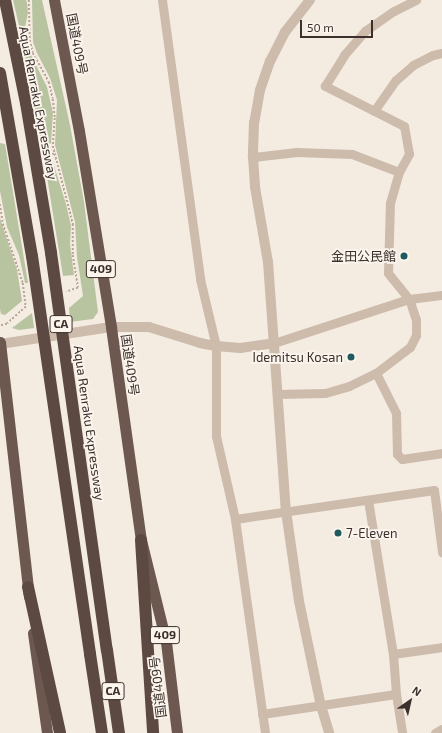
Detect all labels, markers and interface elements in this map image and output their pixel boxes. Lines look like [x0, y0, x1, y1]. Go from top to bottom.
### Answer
street label: 国道409号 [63, 12, 91, 76]
scale bar [302, 12, 375, 38]
text: 50 m [307, 20, 334, 34]
street label: Aqua Renraku Expressway [15, 25, 61, 181]
place label: 金田公民館 [331, 248, 396, 264]
marker: 金田公民館 [399, 251, 409, 261]
road number: 409 [85, 259, 117, 279]
road number: CA [49, 314, 73, 334]
street label: 国道409号 [118, 333, 142, 397]
street label: Aqua Renraku Expressway [70, 345, 108, 501]
place label: Idemitsu Kosan [252, 349, 343, 365]
marker: Idemitsu Kosan [346, 352, 356, 362]
place label: 7-Eleven [346, 525, 398, 541]
marker: 7-Eleven [333, 528, 343, 538]
road number: 409 [149, 625, 181, 645]
street label: 国道409号 [146, 655, 170, 719]
road number: CA [101, 681, 125, 701]
north arrow [390, 681, 430, 721]
text: N [410, 683, 424, 698]

